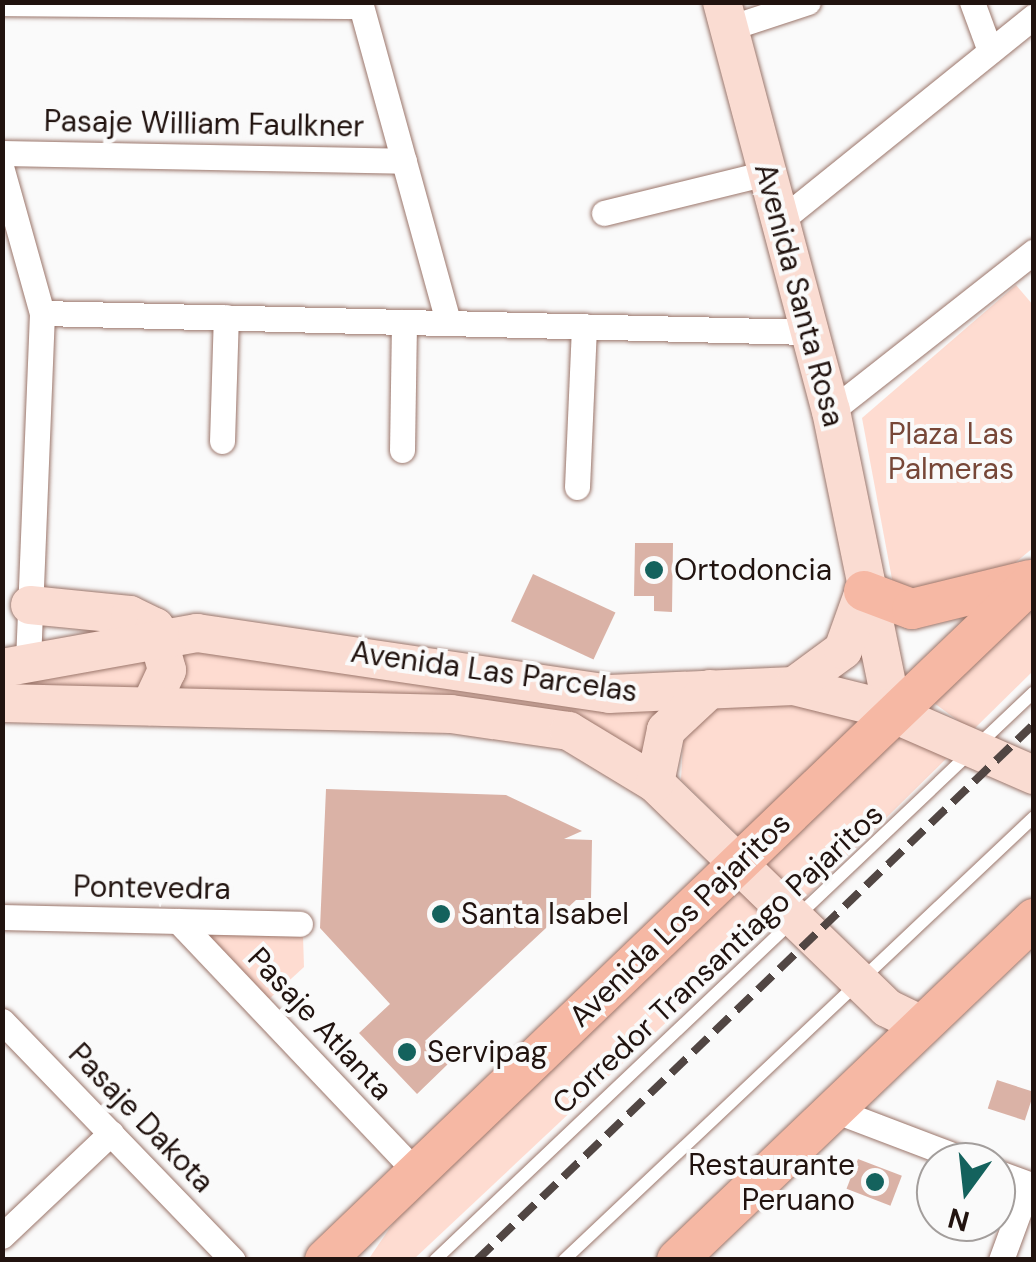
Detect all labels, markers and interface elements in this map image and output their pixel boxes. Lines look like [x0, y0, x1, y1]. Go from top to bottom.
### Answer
street label: Pasaje William Faulkner [44, 103, 364, 145]
street label: Avenida Santa Rosa [747, 159, 851, 431]
park label: Plaza Las Palmeras [888, 416, 1014, 486]
place label: Ortodoncia [674, 552, 832, 588]
marker: Ortodoncia [643, 559, 665, 581]
street label: Avenida Las Parcelas [348, 634, 640, 710]
street label: Corredor Transantiago Pajaritos [545, 796, 891, 1122]
street label: Avenida Los Pajaritos [562, 805, 798, 1035]
street label: Pontevedra [73, 869, 231, 907]
place label: Santa Isabel [461, 896, 629, 932]
marker: Santa Isabel [430, 903, 452, 925]
street label: Pasaje Atlanta [240, 940, 400, 1108]
place label: Servipag [427, 1034, 547, 1070]
street label: Pasaje Dakota [61, 1036, 221, 1200]
marker: Servipag [396, 1041, 418, 1063]
north arrow [916, 1142, 1016, 1242]
place label: Restaurante Peruano [688, 1147, 855, 1218]
marker: Restaurante Peruano [864, 1171, 886, 1193]
text: N [944, 1199, 973, 1240]

